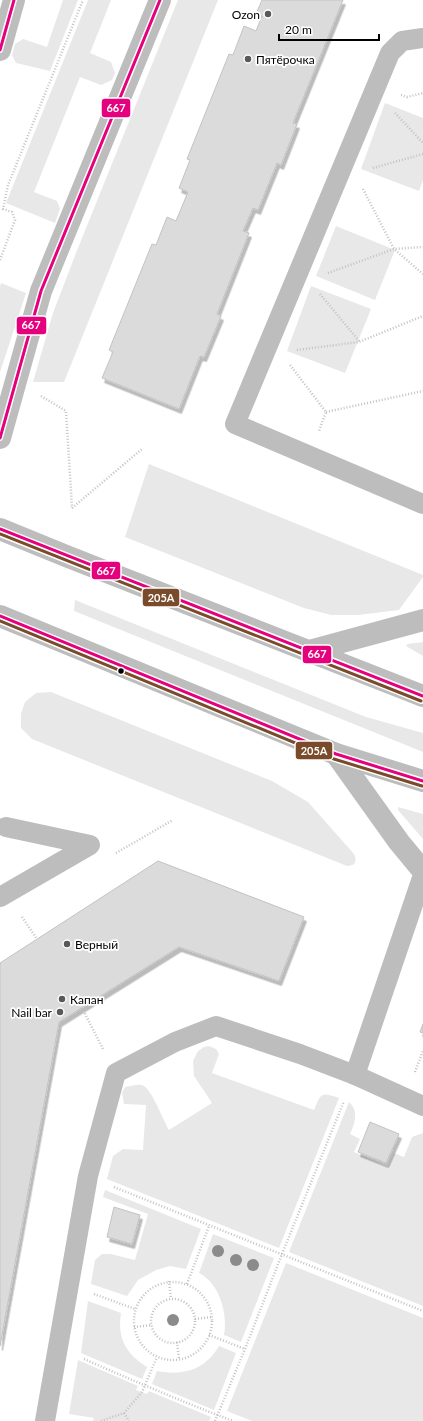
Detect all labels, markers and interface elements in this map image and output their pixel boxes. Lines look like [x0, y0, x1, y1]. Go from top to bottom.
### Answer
place label: Ozon [232, 7, 260, 22]
marker: Ozon [263, 9, 273, 19]
scale bar [279, 16, 379, 42]
text: 20 m [285, 22, 312, 37]
place label: Пятёрочка [256, 52, 315, 67]
marker: Пятёрочка [243, 54, 253, 64]
line badge: 667 [101, 98, 131, 118]
text: 667 [106, 101, 126, 114]
line badge: 667 [16, 316, 47, 335]
text: 667 [21, 318, 41, 331]
line badge: 667 [91, 561, 121, 580]
text: 667 [96, 564, 116, 577]
line badge: 205А [142, 588, 180, 607]
text: 205А [148, 591, 175, 604]
line badge: 667 [302, 645, 332, 664]
text: 667 [307, 647, 327, 660]
unlabelled marker [116, 666, 126, 676]
line badge: 205А [295, 741, 333, 760]
text: 205А [301, 744, 328, 757]
place label: Верный [75, 937, 118, 952]
marker: Верный [62, 939, 72, 949]
place label: Капан [70, 992, 103, 1007]
marker: Капан [57, 994, 67, 1004]
place label: Nail bar [11, 1005, 53, 1020]
marker: Nail bar [55, 1007, 65, 1017]

